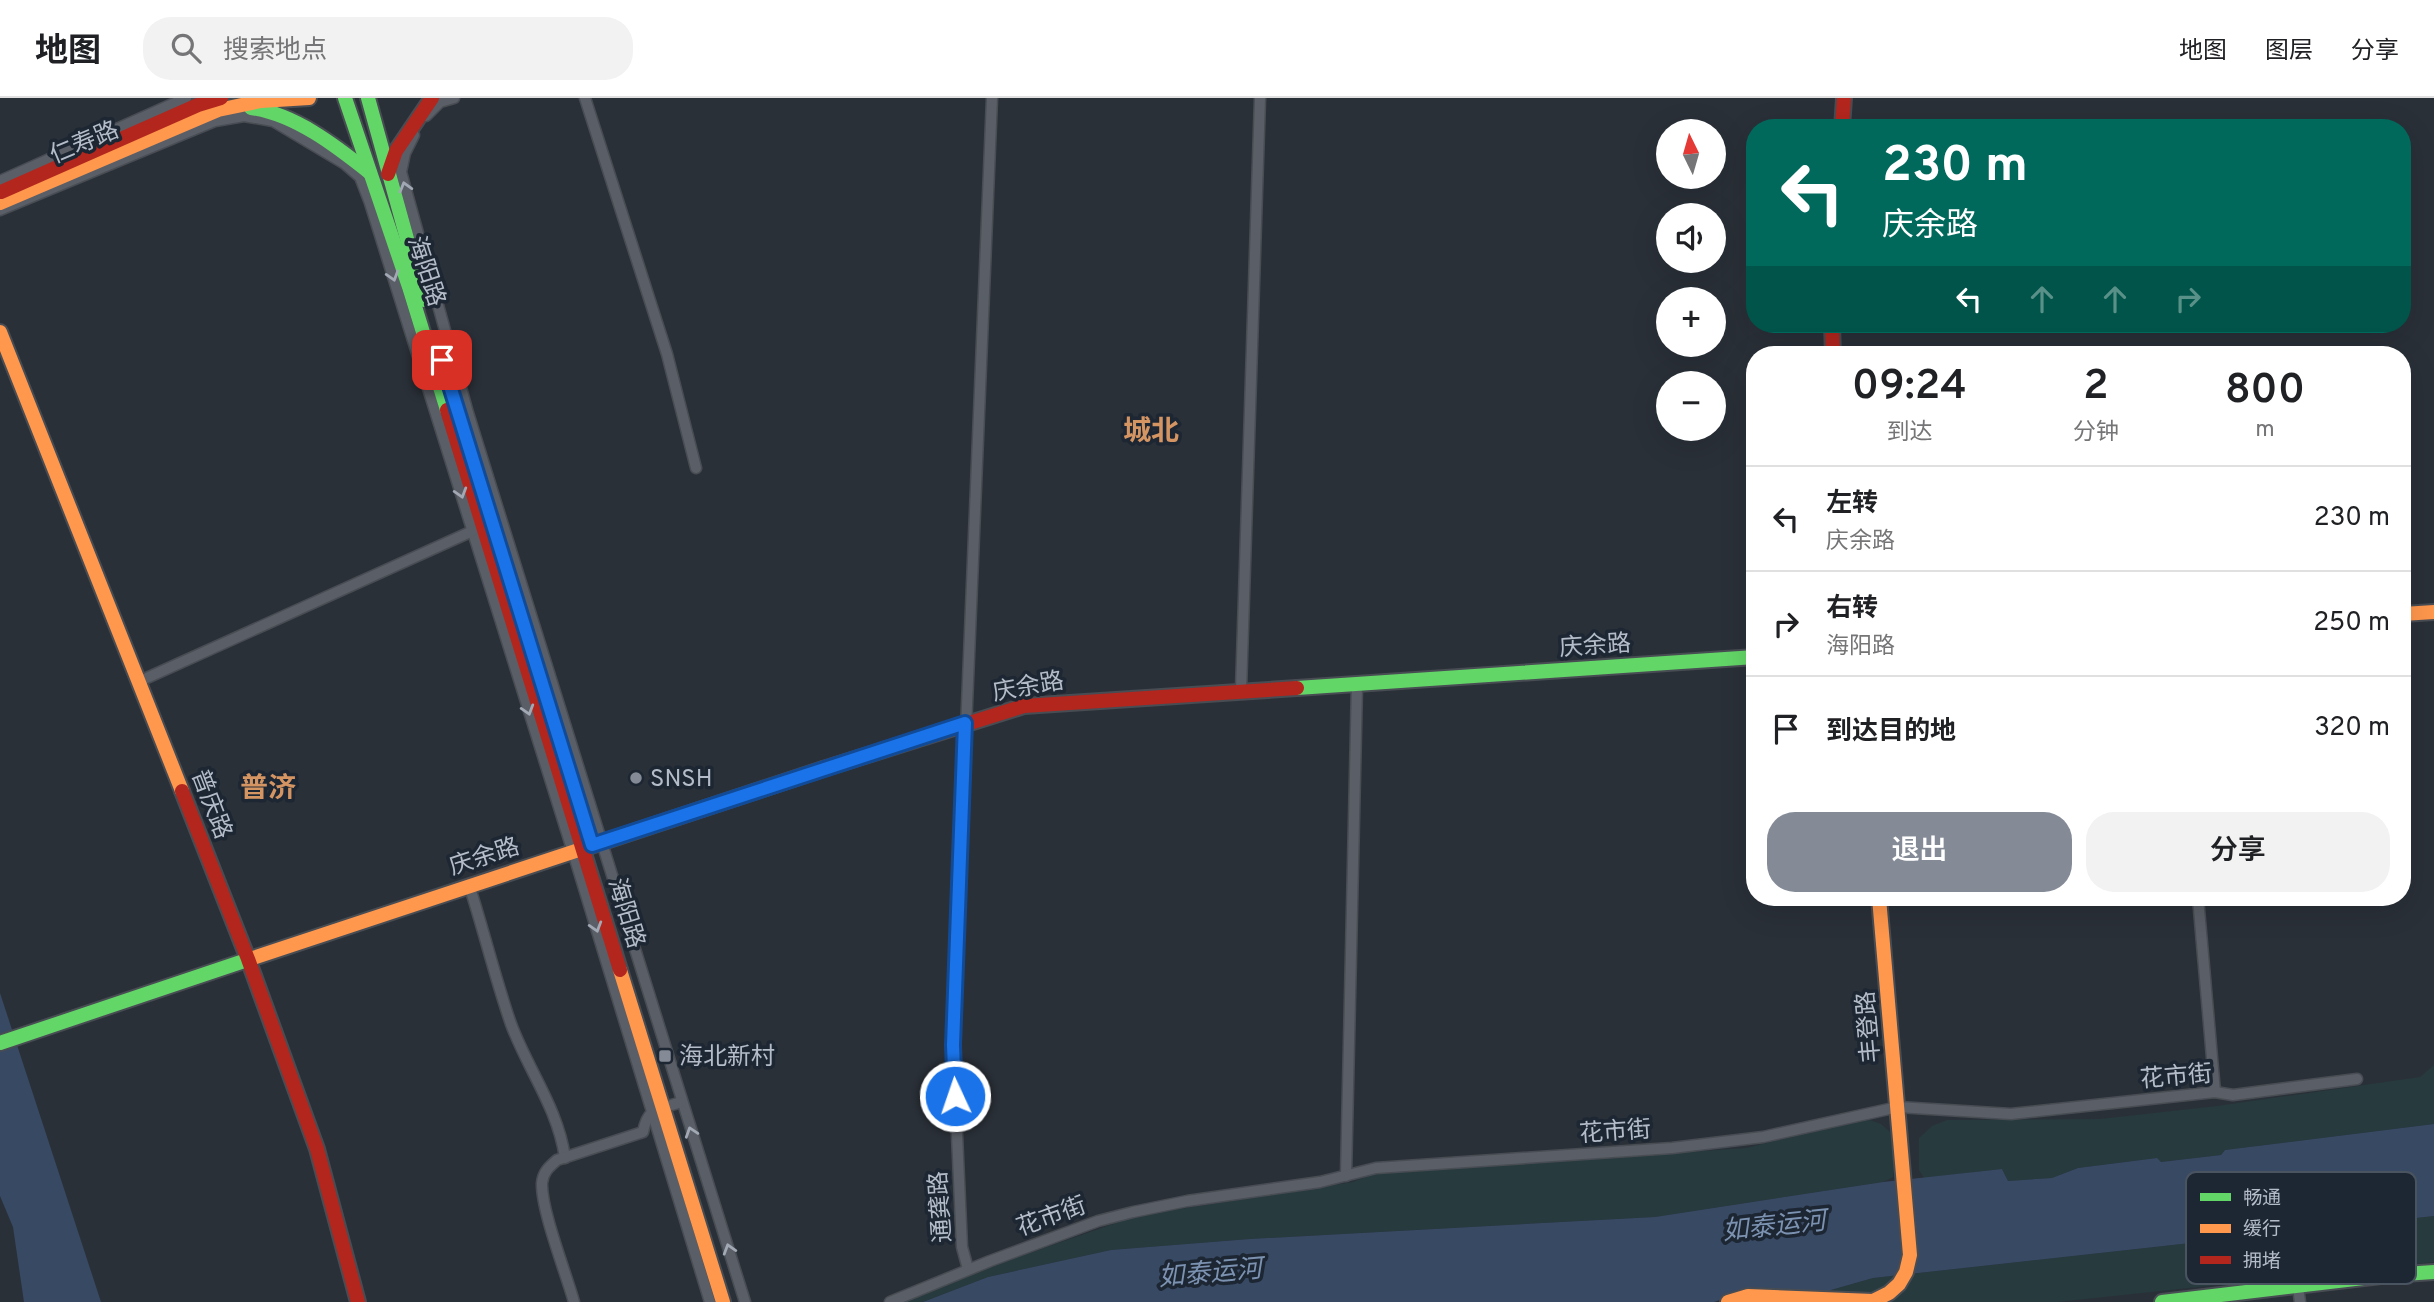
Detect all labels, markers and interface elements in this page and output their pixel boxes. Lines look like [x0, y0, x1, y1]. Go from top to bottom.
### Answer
search box [143, 17, 633, 80]
icon: search [167, 29, 205, 67]
text: 地图 [35, 32, 101, 74]
text: 搜索地点 [223, 35, 327, 68]
text: 地图 [2179, 37, 2227, 67]
text: 图层 [2265, 37, 2313, 67]
text: 分享 [2351, 37, 2399, 67]
street label: 仁寿路 [46, 116, 124, 172]
north arrow [1656, 119, 1726, 189]
map controls [1656, 119, 1726, 441]
text: 230 m [1882, 137, 2028, 199]
icon: left [1767, 147, 1858, 238]
one-way arrow [399, 182, 414, 194]
button: sound [1656, 203, 1726, 273]
text: 庆余路 [1882, 207, 1978, 247]
street label: 海阳路 [400, 233, 450, 310]
one-way arrow [385, 269, 399, 281]
icon: left [1950, 280, 1988, 318]
icon: ahead [2023, 280, 2061, 318]
icon: ahead [2096, 280, 2134, 318]
icon: right [2169, 280, 2207, 318]
button: + [1656, 287, 1726, 357]
pin [412, 330, 472, 390]
icon: arrive [423, 341, 461, 379]
text: 09:24 [1852, 361, 1967, 414]
text: 2 [2083, 361, 2109, 414]
text: 800 [2225, 365, 2305, 418]
button: − [1656, 371, 1726, 441]
district label: 城北 [1123, 415, 1179, 451]
text: m [2255, 416, 2275, 445]
text: 到达 [1886, 419, 1932, 448]
text: 分钟 [2073, 419, 2119, 448]
one-way arrow [452, 487, 467, 499]
text: 左转 [1826, 488, 1878, 521]
icon: left [1767, 500, 1805, 538]
text: 230 m [2314, 502, 2390, 535]
text: 庆余路 [1826, 528, 1895, 557]
text: 右转 [1826, 593, 1878, 626]
icon: right [1767, 605, 1805, 643]
text: 250 m [2313, 607, 2390, 640]
street label: 庆余路 [1558, 630, 1632, 664]
text: 海阳路 [1826, 633, 1895, 662]
street label: 庆余路 [990, 667, 1066, 709]
one-way arrow [520, 704, 535, 716]
icon: arrive [1767, 710, 1805, 748]
text: 320 m [2314, 712, 2390, 745]
text: 到达目的地 [1826, 716, 1956, 749]
place label: SNSH [650, 765, 713, 795]
street label: 普庆路 [183, 766, 237, 844]
marker: SNSH [628, 770, 644, 786]
district label: 普济 [240, 772, 296, 808]
button: 退出 [1767, 812, 2072, 892]
button: 分享 [2086, 812, 2390, 892]
street label: 庆余路 [446, 833, 523, 883]
street label: 海阳路 [600, 875, 650, 952]
one-way arrow [587, 921, 602, 933]
street label: 丰登路 [1852, 990, 1888, 1064]
place label: 海北新村 [679, 1043, 775, 1073]
marker: 海北新村 [657, 1048, 673, 1064]
position arrow [918, 1059, 992, 1133]
street label: 花市街 [2139, 1060, 2213, 1096]
street label: 花市街 [1578, 1116, 1652, 1150]
one-way arrow [685, 1126, 700, 1138]
street label: 通龚路 [925, 1170, 959, 1244]
legend [2186, 1172, 2416, 1284]
text: 畅通 [2243, 1187, 2281, 1211]
street label: 花市街 [1013, 1191, 1091, 1244]
water label: 如泰运河 [1721, 1205, 1833, 1249]
text: 缓行 [2243, 1218, 2281, 1242]
one-way arrow [722, 1244, 737, 1256]
text: 拥堵 [2243, 1250, 2281, 1274]
water label: 如泰运河 [1157, 1253, 1268, 1295]

